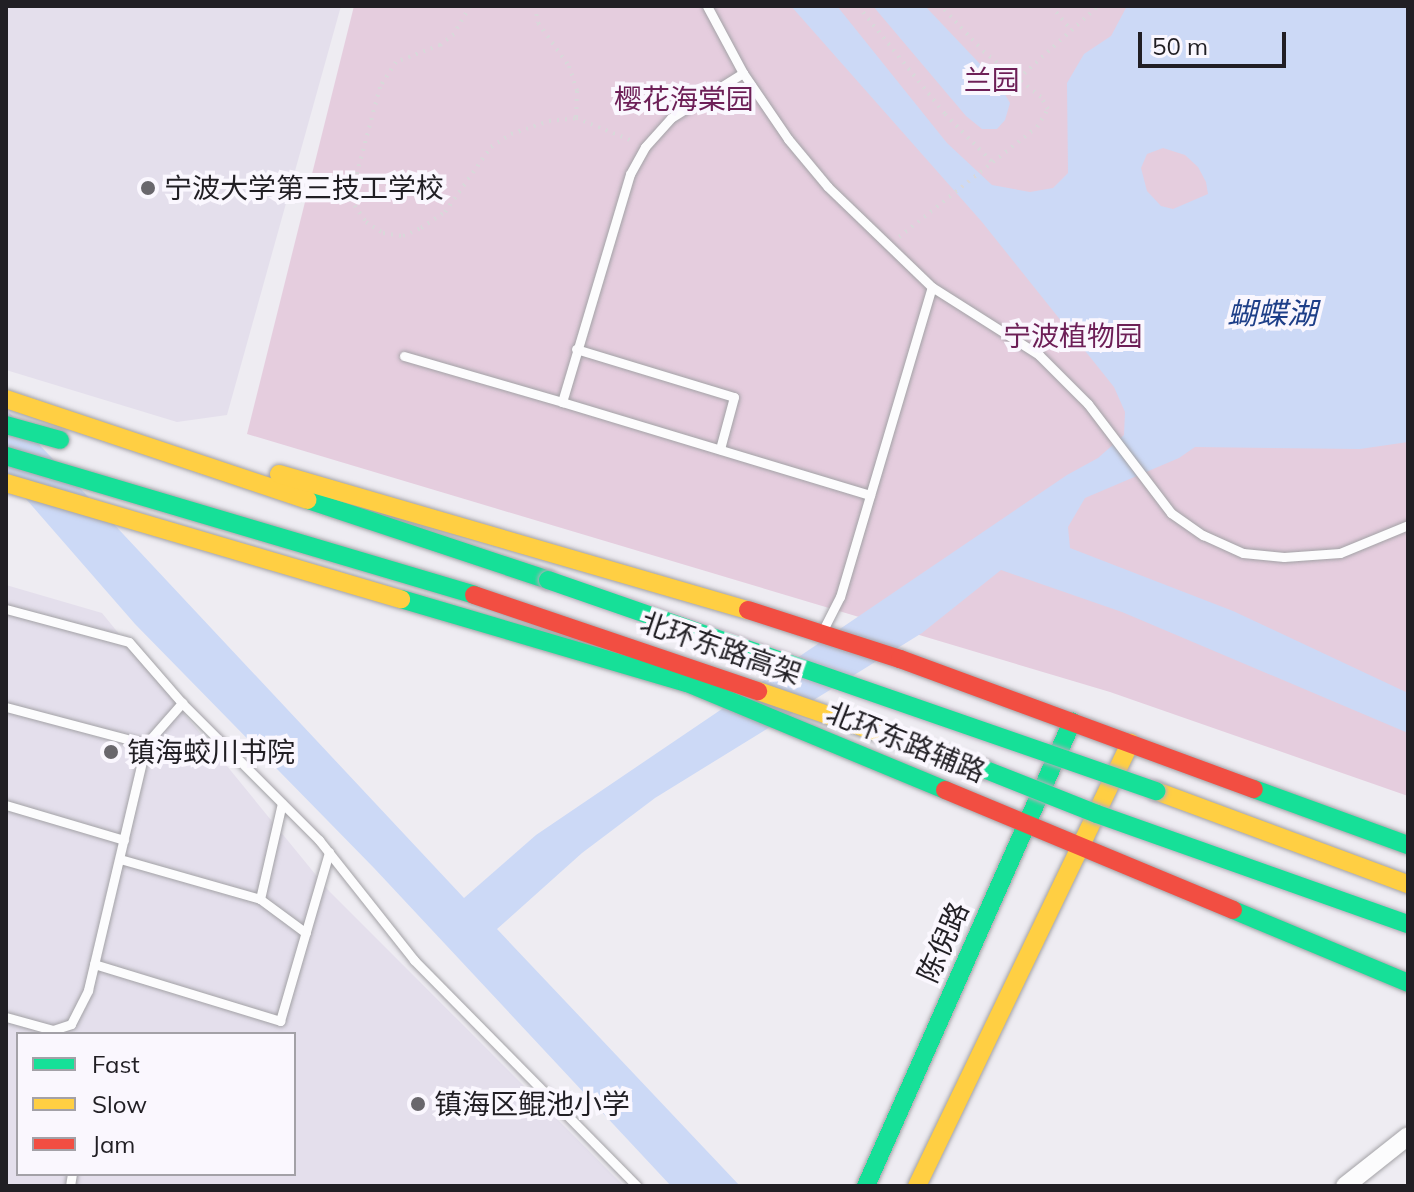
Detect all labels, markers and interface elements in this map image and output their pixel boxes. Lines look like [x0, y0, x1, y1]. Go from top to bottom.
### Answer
scale bar [1142, 16, 1290, 66]
text: 50 m [1152, 31, 1208, 61]
park label: 兰园 [964, 63, 1020, 97]
park label: 樱花海棠园 [614, 82, 754, 116]
place label: 宁波大学第三技工学校 [164, 171, 444, 205]
marker: 宁波大学第三技工学校 [139, 179, 157, 197]
water label: 蝴蝶湖 [1227, 295, 1317, 331]
park label: 宁波植物园 [1003, 319, 1143, 353]
street label: 北环东路高架 [636, 605, 806, 691]
street label: 北环东路辅路 [822, 695, 990, 789]
place label: 镇海蛟川书院 [127, 735, 295, 769]
marker: 镇海蛟川书院 [102, 743, 120, 761]
street label: 陈倪路 [911, 897, 975, 987]
legend [16, 1032, 296, 1176]
text: Fast [92, 1049, 140, 1079]
place label: 镇海区鲲池小学 [434, 1087, 630, 1121]
text: Slow [92, 1089, 147, 1119]
marker: 镇海区鲲池小学 [409, 1095, 427, 1113]
text: Jam [92, 1129, 135, 1159]

